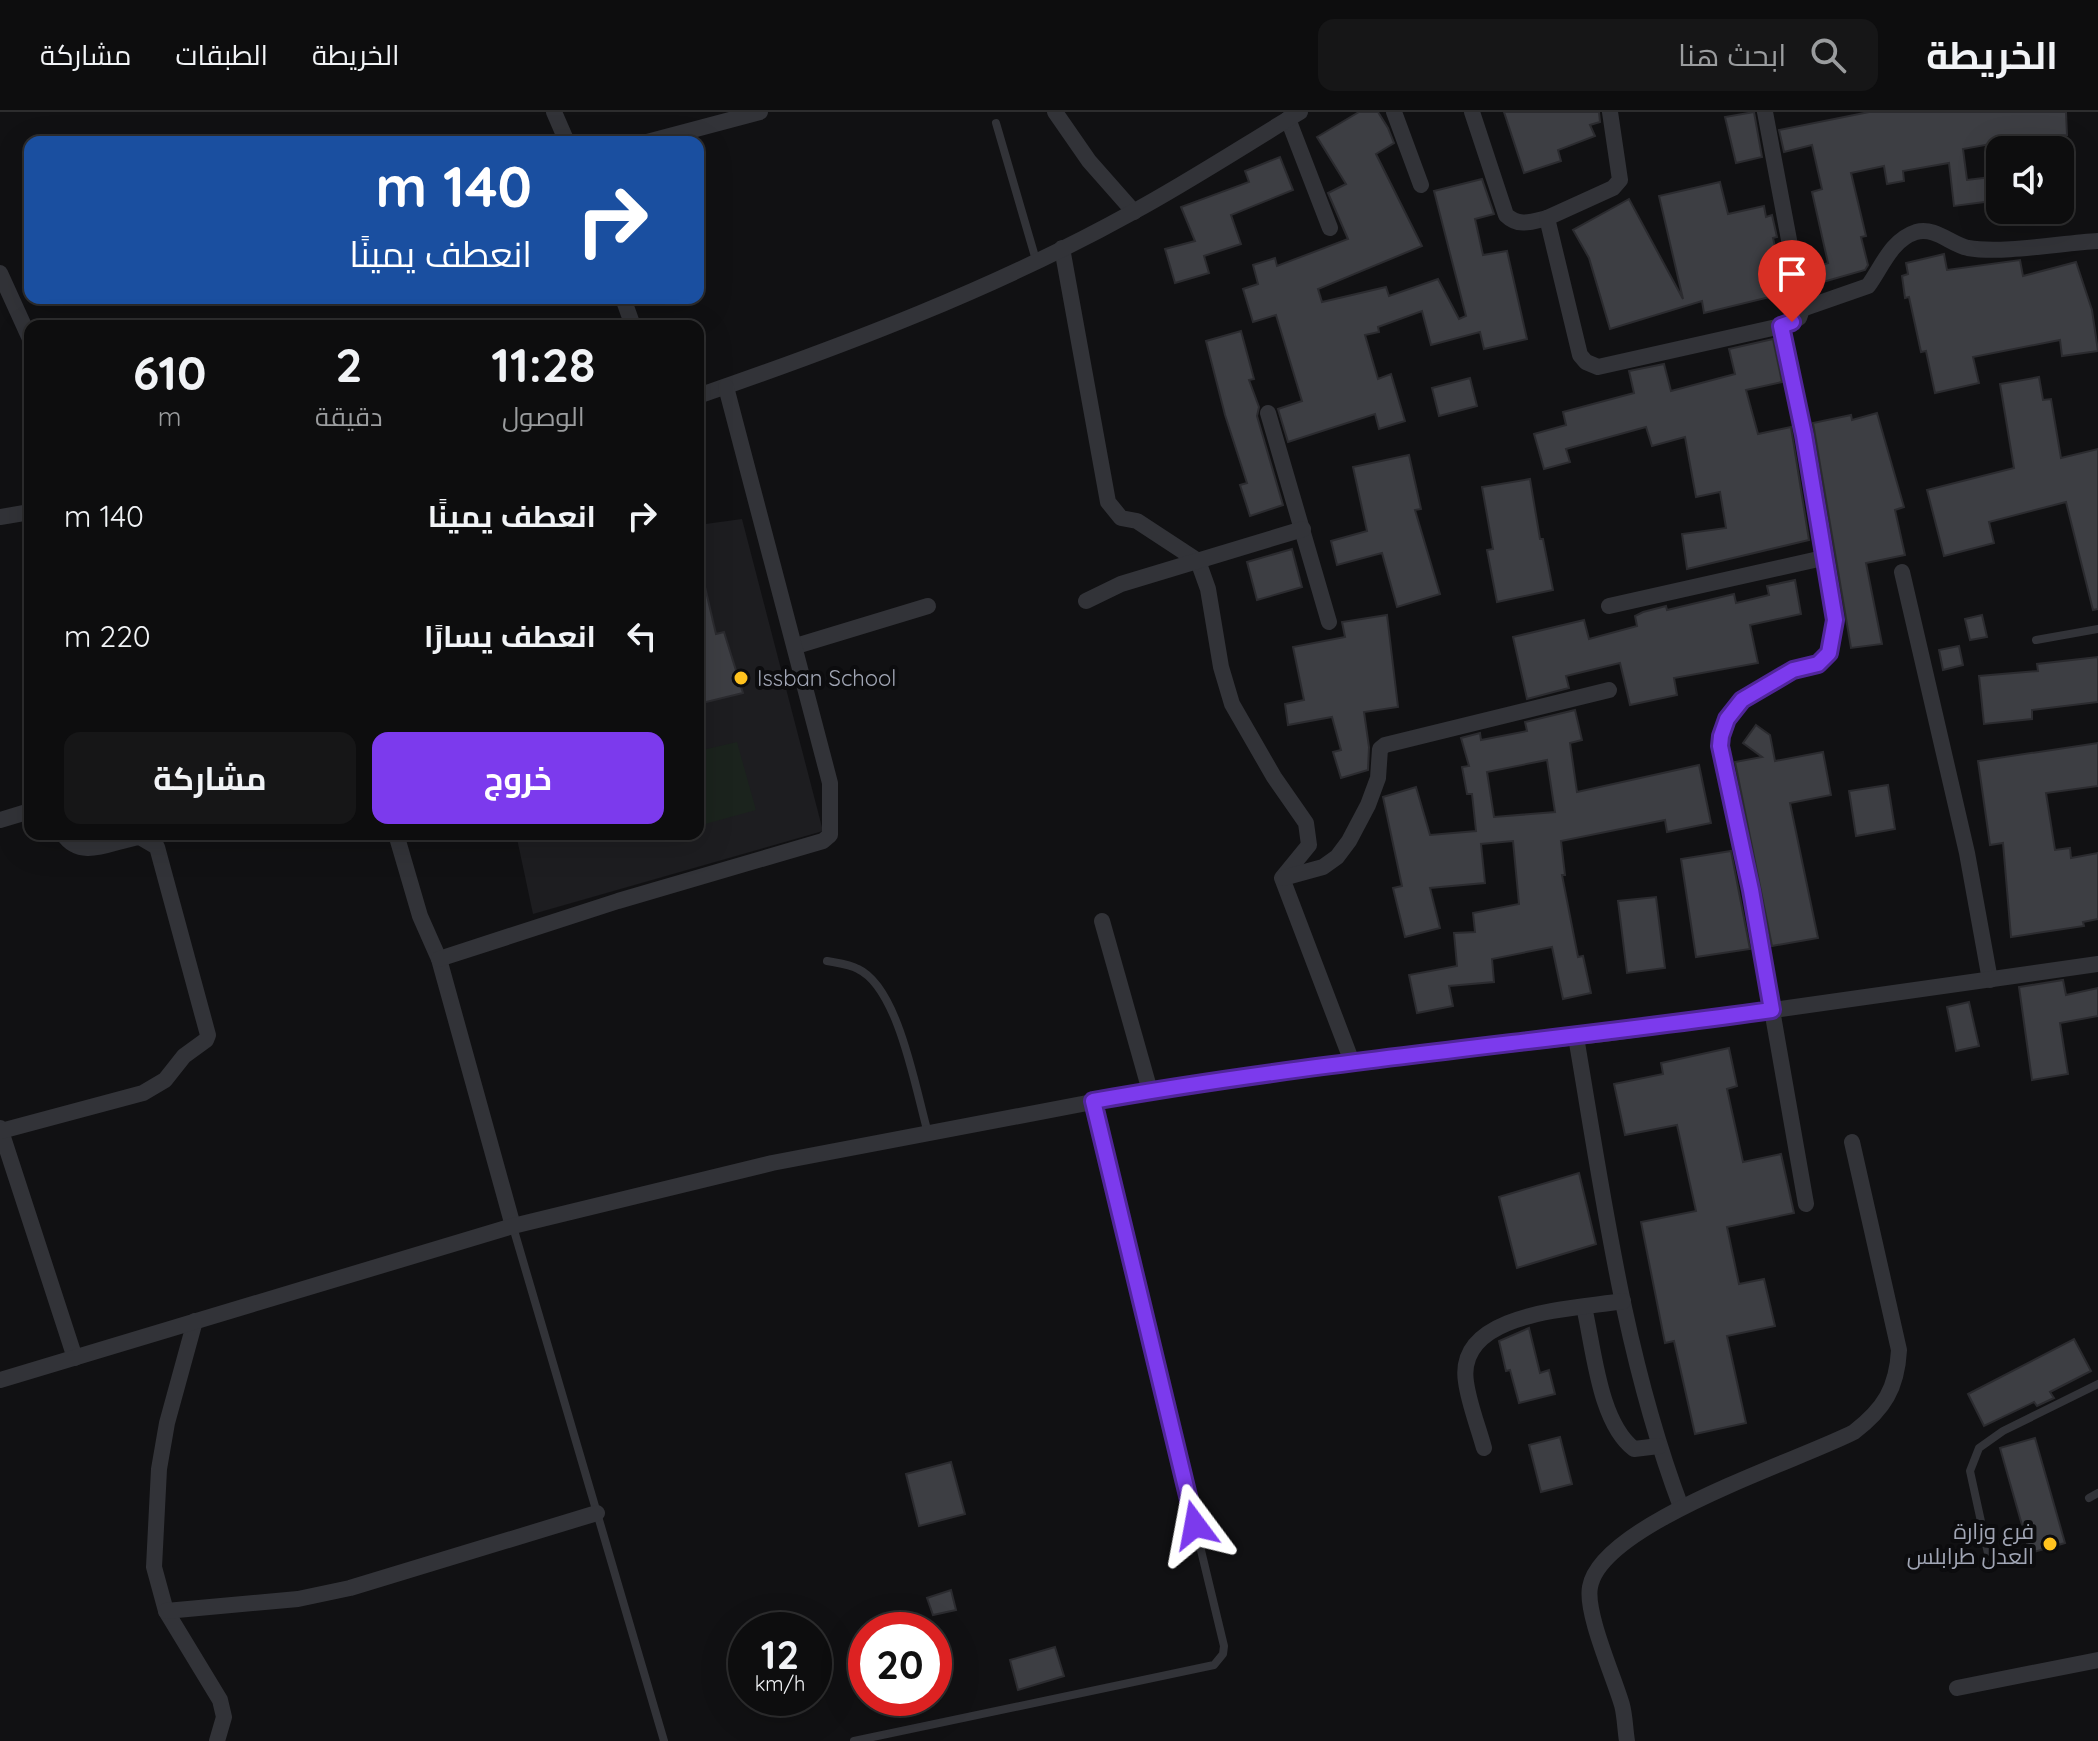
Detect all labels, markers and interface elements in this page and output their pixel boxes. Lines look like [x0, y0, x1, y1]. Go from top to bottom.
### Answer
search box [1318, 19, 1878, 91]
text: الخريطة [1926, 31, 2058, 79]
icon: search [1806, 33, 1850, 77]
text: ابحث هنا [1678, 36, 1786, 74]
text: مشاركة [40, 37, 131, 72]
text: الطبقات [175, 37, 268, 72]
text: الخريطة [312, 37, 399, 72]
map controls [1986, 136, 2074, 224]
button: sound [1986, 136, 2074, 224]
text: 140 m [376, 151, 532, 221]
icon: right [560, 168, 664, 272]
text: انعطف يمينًا [349, 231, 532, 276]
pin [1758, 240, 1826, 322]
icon: arrive [1770, 252, 1814, 296]
text: 2 [335, 334, 363, 394]
text: 11:28 [491, 334, 595, 394]
text: 610 [133, 342, 206, 402]
text: m [158, 400, 181, 433]
text: دقيقة [315, 400, 383, 433]
text: الوصول [502, 400, 585, 433]
icon: right [620, 494, 664, 538]
text: 140 m [64, 497, 144, 535]
text: انعطف يمينًا [428, 497, 596, 535]
icon: left [620, 614, 664, 658]
text: 220 m [64, 617, 151, 655]
text: انعطف يسارًا [424, 617, 596, 655]
place label: Issban School [757, 664, 896, 692]
marker: Issban School [732, 669, 750, 687]
button: مشاركة [64, 732, 356, 824]
button: خروج [372, 732, 664, 824]
position arrow [1153, 1483, 1237, 1567]
place label: فرع وزارة العدل طرابلس [1907, 1517, 2034, 1570]
marker: فرع وزارة العدل طرابلس [2041, 1535, 2059, 1553]
speed limit sign: 20 [848, 1612, 952, 1716]
text: 12 [761, 1629, 799, 1679]
text: km/h [755, 1671, 805, 1696]

